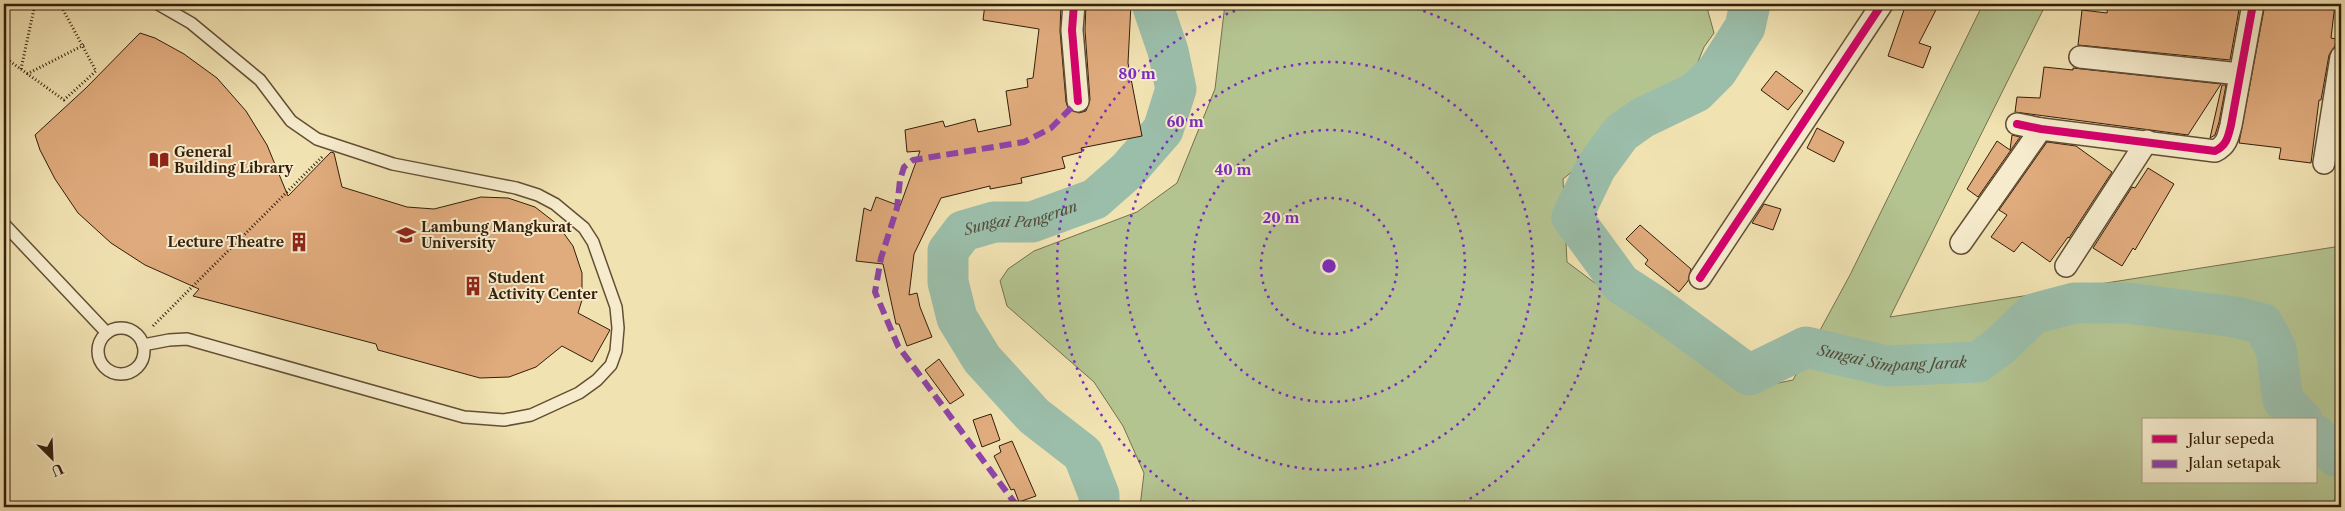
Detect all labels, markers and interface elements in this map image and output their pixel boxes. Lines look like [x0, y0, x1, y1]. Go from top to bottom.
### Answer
text: 80 m [1118, 64, 1156, 83]
text: 60 m [1166, 112, 1204, 131]
place label: General Building Library [174, 143, 294, 177]
library icon: General Building Library [148, 149, 170, 171]
text: 40 m [1214, 160, 1252, 179]
water label: Sungai Pangeran [961, 196, 1080, 240]
text: 20 m [1262, 208, 1300, 227]
place label: Lambung Mangkurat University [421, 218, 572, 252]
school or university icon: Lambung Mangkurat University [395, 224, 417, 246]
building icon: Lecture Theatre [288, 231, 310, 253]
place label: Lecture Theatre [168, 233, 284, 251]
centre of rings [1320, 257, 1338, 275]
place label: Student Activity Center [487, 269, 598, 303]
building icon: Student Activity Center [462, 275, 484, 297]
water label: Sungai Simpang Jarak [1815, 340, 1967, 376]
legend [2142, 418, 2318, 484]
text: Jalur sepeda [2186, 429, 2274, 448]
north arrow [28, 434, 78, 484]
text: Jalan setapak [2186, 453, 2282, 472]
text: U [48, 459, 66, 481]

